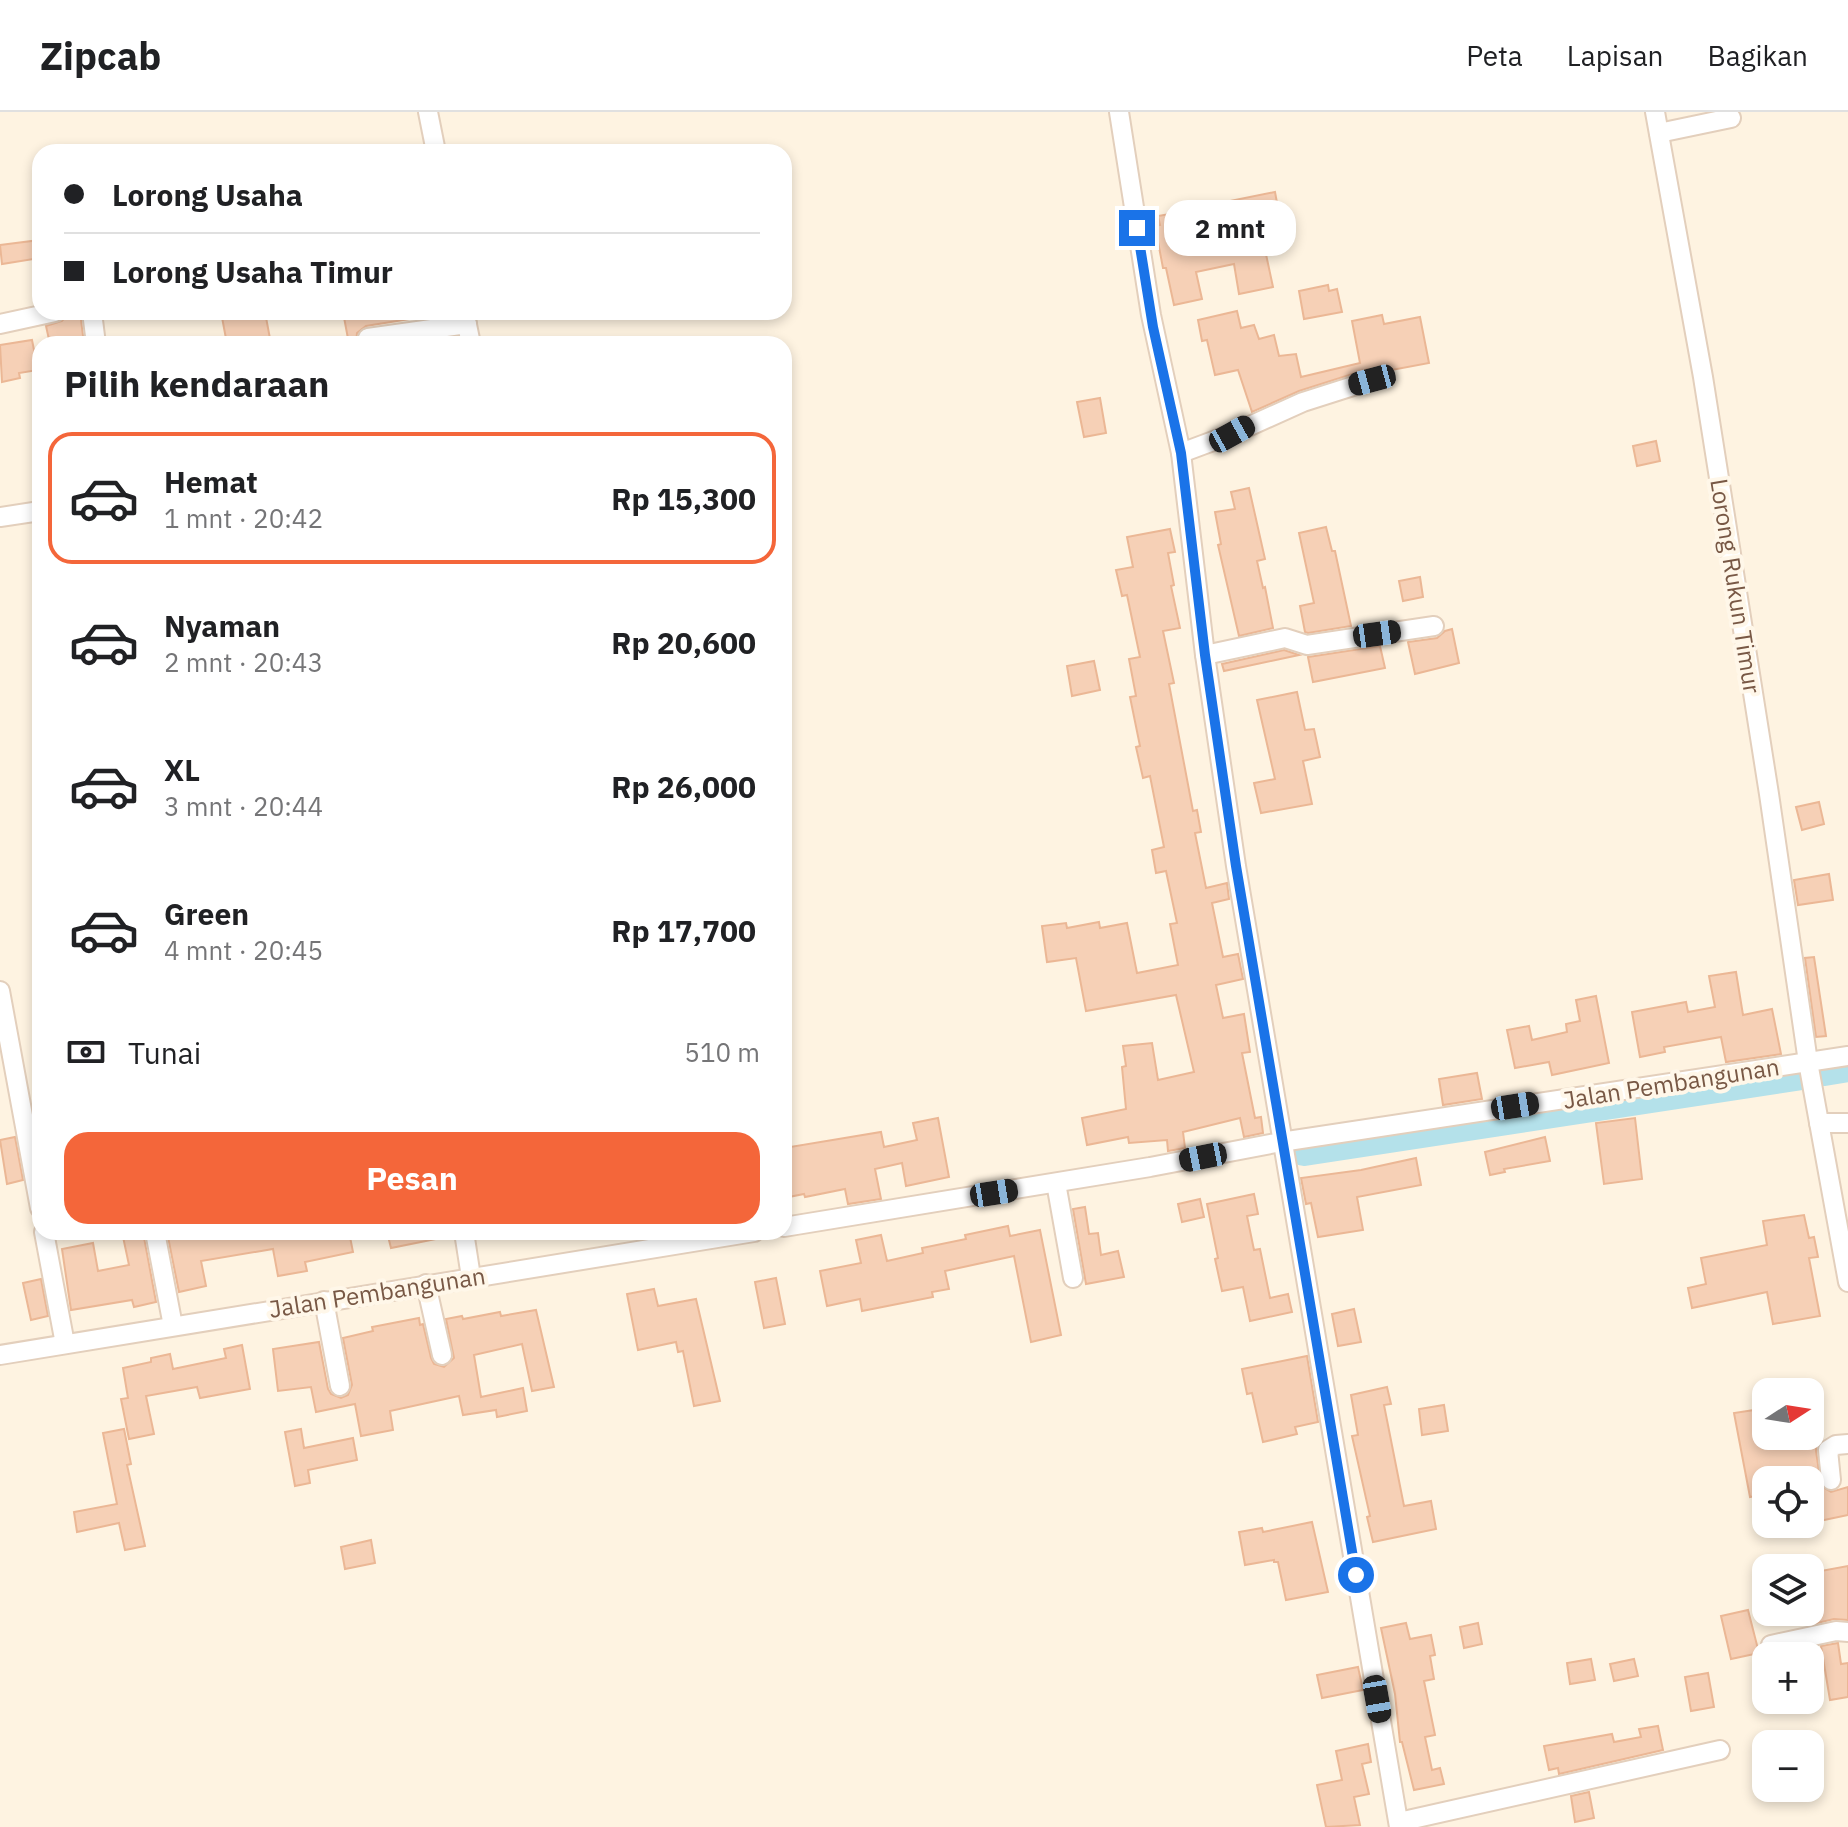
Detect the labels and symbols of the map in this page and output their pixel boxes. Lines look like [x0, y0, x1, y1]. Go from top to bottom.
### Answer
callout: 2 mnt [1165, 200, 1297, 256]
route end [1119, 210, 1155, 246]
car [1346, 362, 1398, 398]
car [1205, 412, 1259, 456]
street label: Lorong Rukun Timur [1703, 476, 1769, 696]
car [1352, 619, 1402, 649]
street label: Jalan Pembangunan [1561, 1050, 1781, 1116]
car [1489, 1090, 1541, 1122]
car [1177, 1141, 1229, 1173]
car [968, 1177, 1020, 1209]
street label: Jalan Pembangunan [267, 1259, 487, 1325]
north arrow [1752, 1378, 1824, 1450]
route start [1338, 1557, 1374, 1593]
car [1361, 1673, 1393, 1725]

